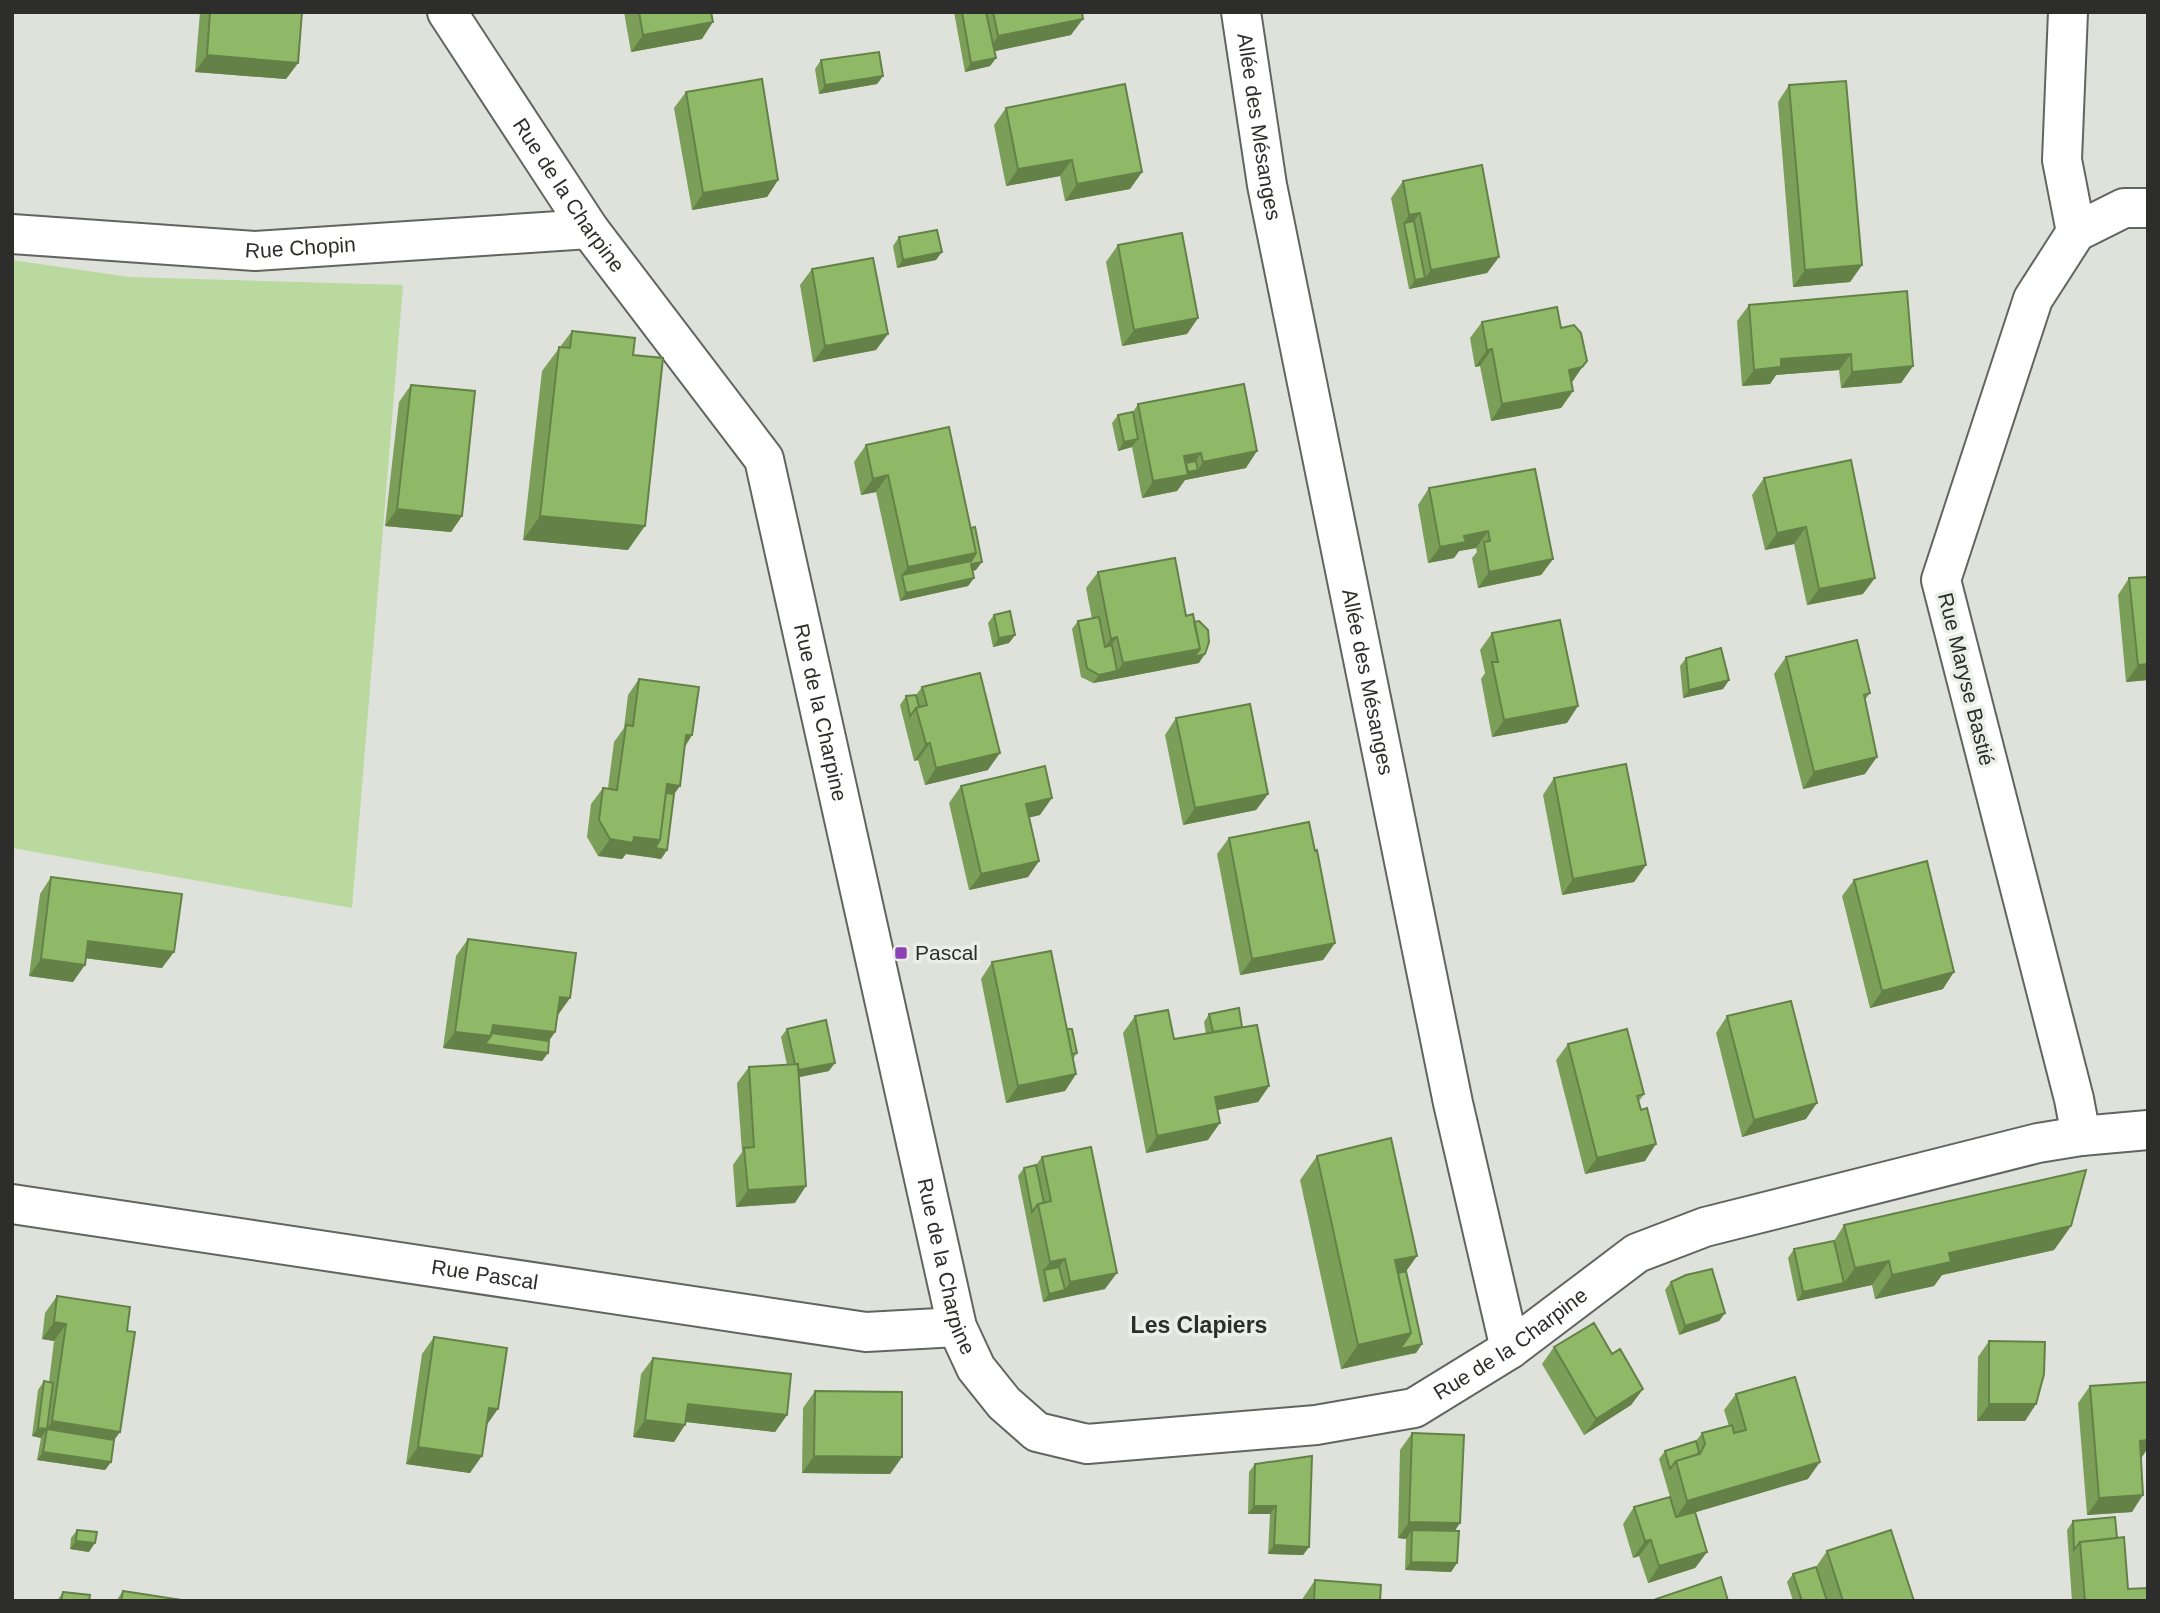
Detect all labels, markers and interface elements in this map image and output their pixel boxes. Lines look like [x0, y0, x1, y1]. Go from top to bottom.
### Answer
street label: Allée des Mésanges [1233, 31, 1286, 222]
street label: Rue de la Charpine [509, 114, 630, 276]
street label: Rue Chopin [244, 232, 356, 262]
street label: Allée des Mésanges [1338, 587, 1398, 777]
street label: Rue Maryse Bastié [1934, 590, 1999, 768]
street label: Rue de la Charpine [790, 621, 852, 803]
place label: Pascal [915, 941, 978, 964]
marker: Pascal [893, 945, 909, 961]
street label: Rue de la Charpine [913, 1176, 980, 1358]
street label: Rue Pascal [430, 1255, 540, 1294]
street label: Rue de la Charpine [1429, 1283, 1591, 1404]
district label: Les Clapiers [1131, 1312, 1267, 1338]

